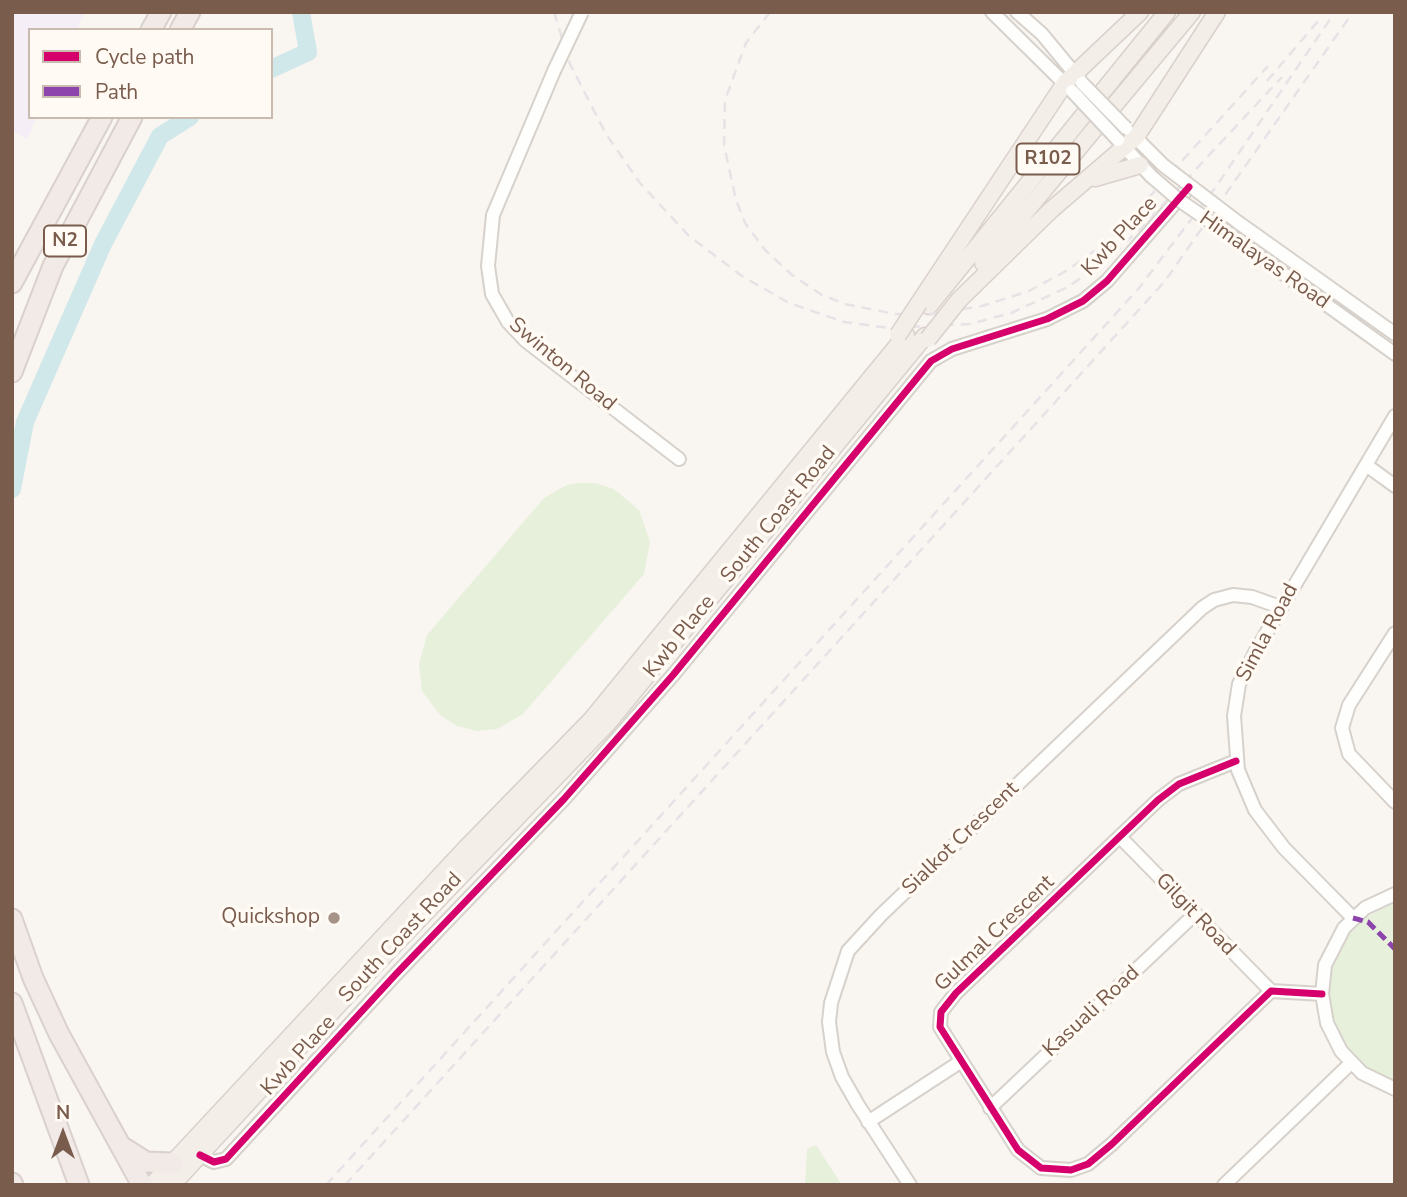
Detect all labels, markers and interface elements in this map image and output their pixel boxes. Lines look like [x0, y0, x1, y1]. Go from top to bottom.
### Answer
legend [28, 28, 273, 119]
text: Cycle path [95, 43, 194, 71]
text: Path [95, 78, 138, 106]
road number: R102 [1016, 144, 1080, 174]
street label: Kwb Place [1077, 192, 1163, 282]
street label: Himalayas Road [1194, 207, 1334, 315]
road number: N2 [44, 226, 86, 256]
street label: Swinton Road [503, 313, 621, 417]
street label: South Coast Road [716, 441, 842, 589]
street label: Simla Road [1232, 580, 1304, 686]
street label: Kwb Place [639, 591, 721, 683]
street label: Sialkot Crescent [897, 777, 1025, 901]
street label: South Coast Road [334, 868, 468, 1008]
street label: Gilgit Road [1149, 868, 1241, 962]
street label: Gulmal Crescent [930, 871, 1060, 997]
place label: Quickshop [221, 905, 320, 931]
marker: Quickshop [326, 910, 342, 926]
street label: Kasuali Road [1039, 961, 1145, 1063]
street label: Kwb Place [256, 1011, 342, 1101]
north arrow [28, 1099, 98, 1169]
text: N [56, 1100, 70, 1126]

